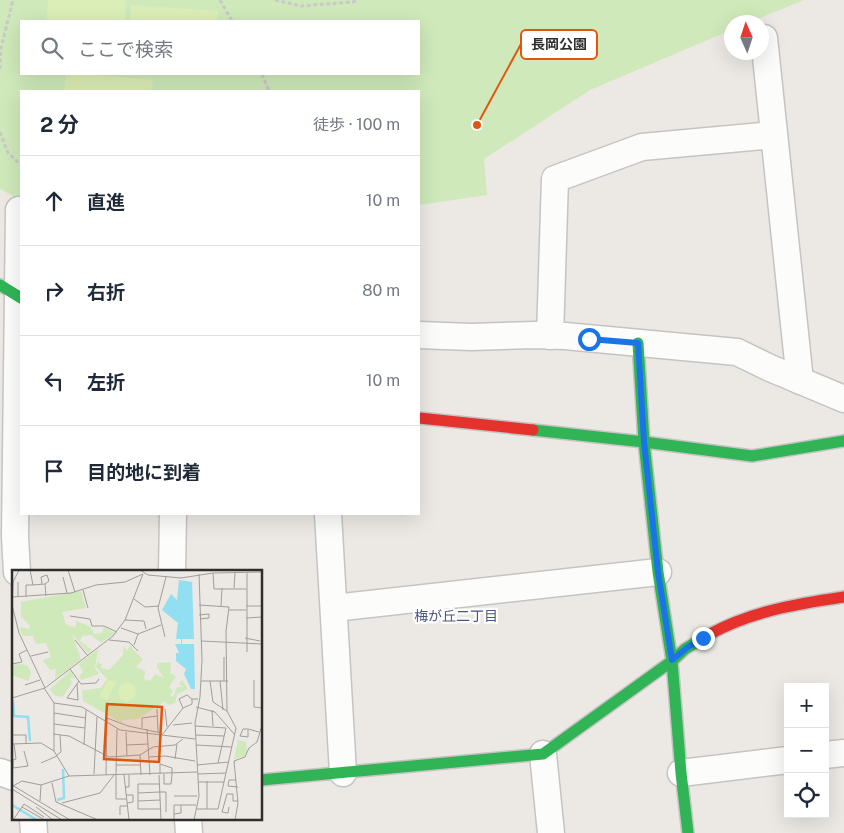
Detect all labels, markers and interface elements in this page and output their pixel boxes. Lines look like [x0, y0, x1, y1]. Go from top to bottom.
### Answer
north arrow [724, 15, 769, 60]
search box [20, 20, 420, 75]
callout: 長岡公園 [521, 30, 597, 59]
icon: search [38, 34, 66, 62]
text: 長岡公園 [531, 36, 587, 52]
text: ここで検索 [78, 38, 173, 60]
text: 2 分 [40, 112, 79, 137]
text: 徒歩 · 100 m [313, 115, 400, 134]
icon: ahead [40, 187, 68, 215]
text: 直進 [87, 191, 125, 213]
text: 10 m [366, 191, 400, 210]
icon: right [40, 277, 68, 305]
text: 右折 [87, 281, 125, 303]
text: 80 m [362, 281, 400, 300]
route start [578, 328, 601, 351]
icon: left [40, 367, 68, 395]
text: 左折 [87, 371, 125, 393]
text: 10 m [366, 371, 400, 390]
icon: arrive [40, 457, 68, 485]
text: 目的地に到着 [87, 461, 201, 483]
inset map [12, 570, 262, 820]
district label: 梅が丘二丁目 [414, 608, 498, 624]
route end [692, 627, 715, 650]
map controls [784, 683, 829, 818]
button: + [784, 683, 829, 728]
button: − [784, 728, 829, 773]
button: locate [784, 773, 829, 818]

